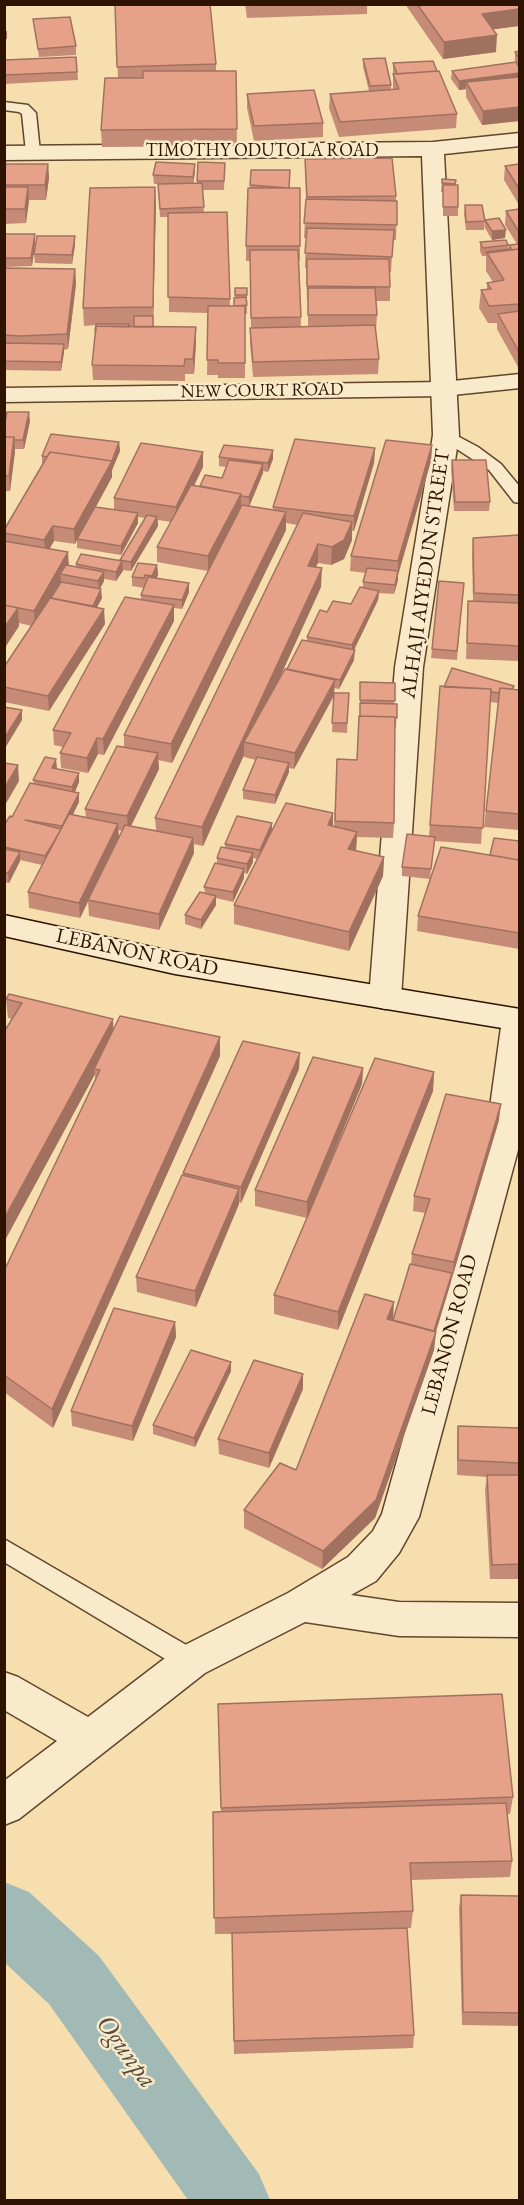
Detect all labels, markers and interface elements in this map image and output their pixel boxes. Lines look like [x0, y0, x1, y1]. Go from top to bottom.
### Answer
street label: TIMOTHY ODUTOLA ROAD [145, 140, 379, 162]
street label: NEW COURT ROAD [180, 379, 344, 403]
street label: ALHAJI AIYEDUN STREET [396, 448, 456, 700]
street label: LEBANON ROAD [54, 924, 220, 982]
street label: LEBANON ROAD [416, 1252, 484, 1418]
water label: Ogunpa [89, 2009, 163, 2095]

